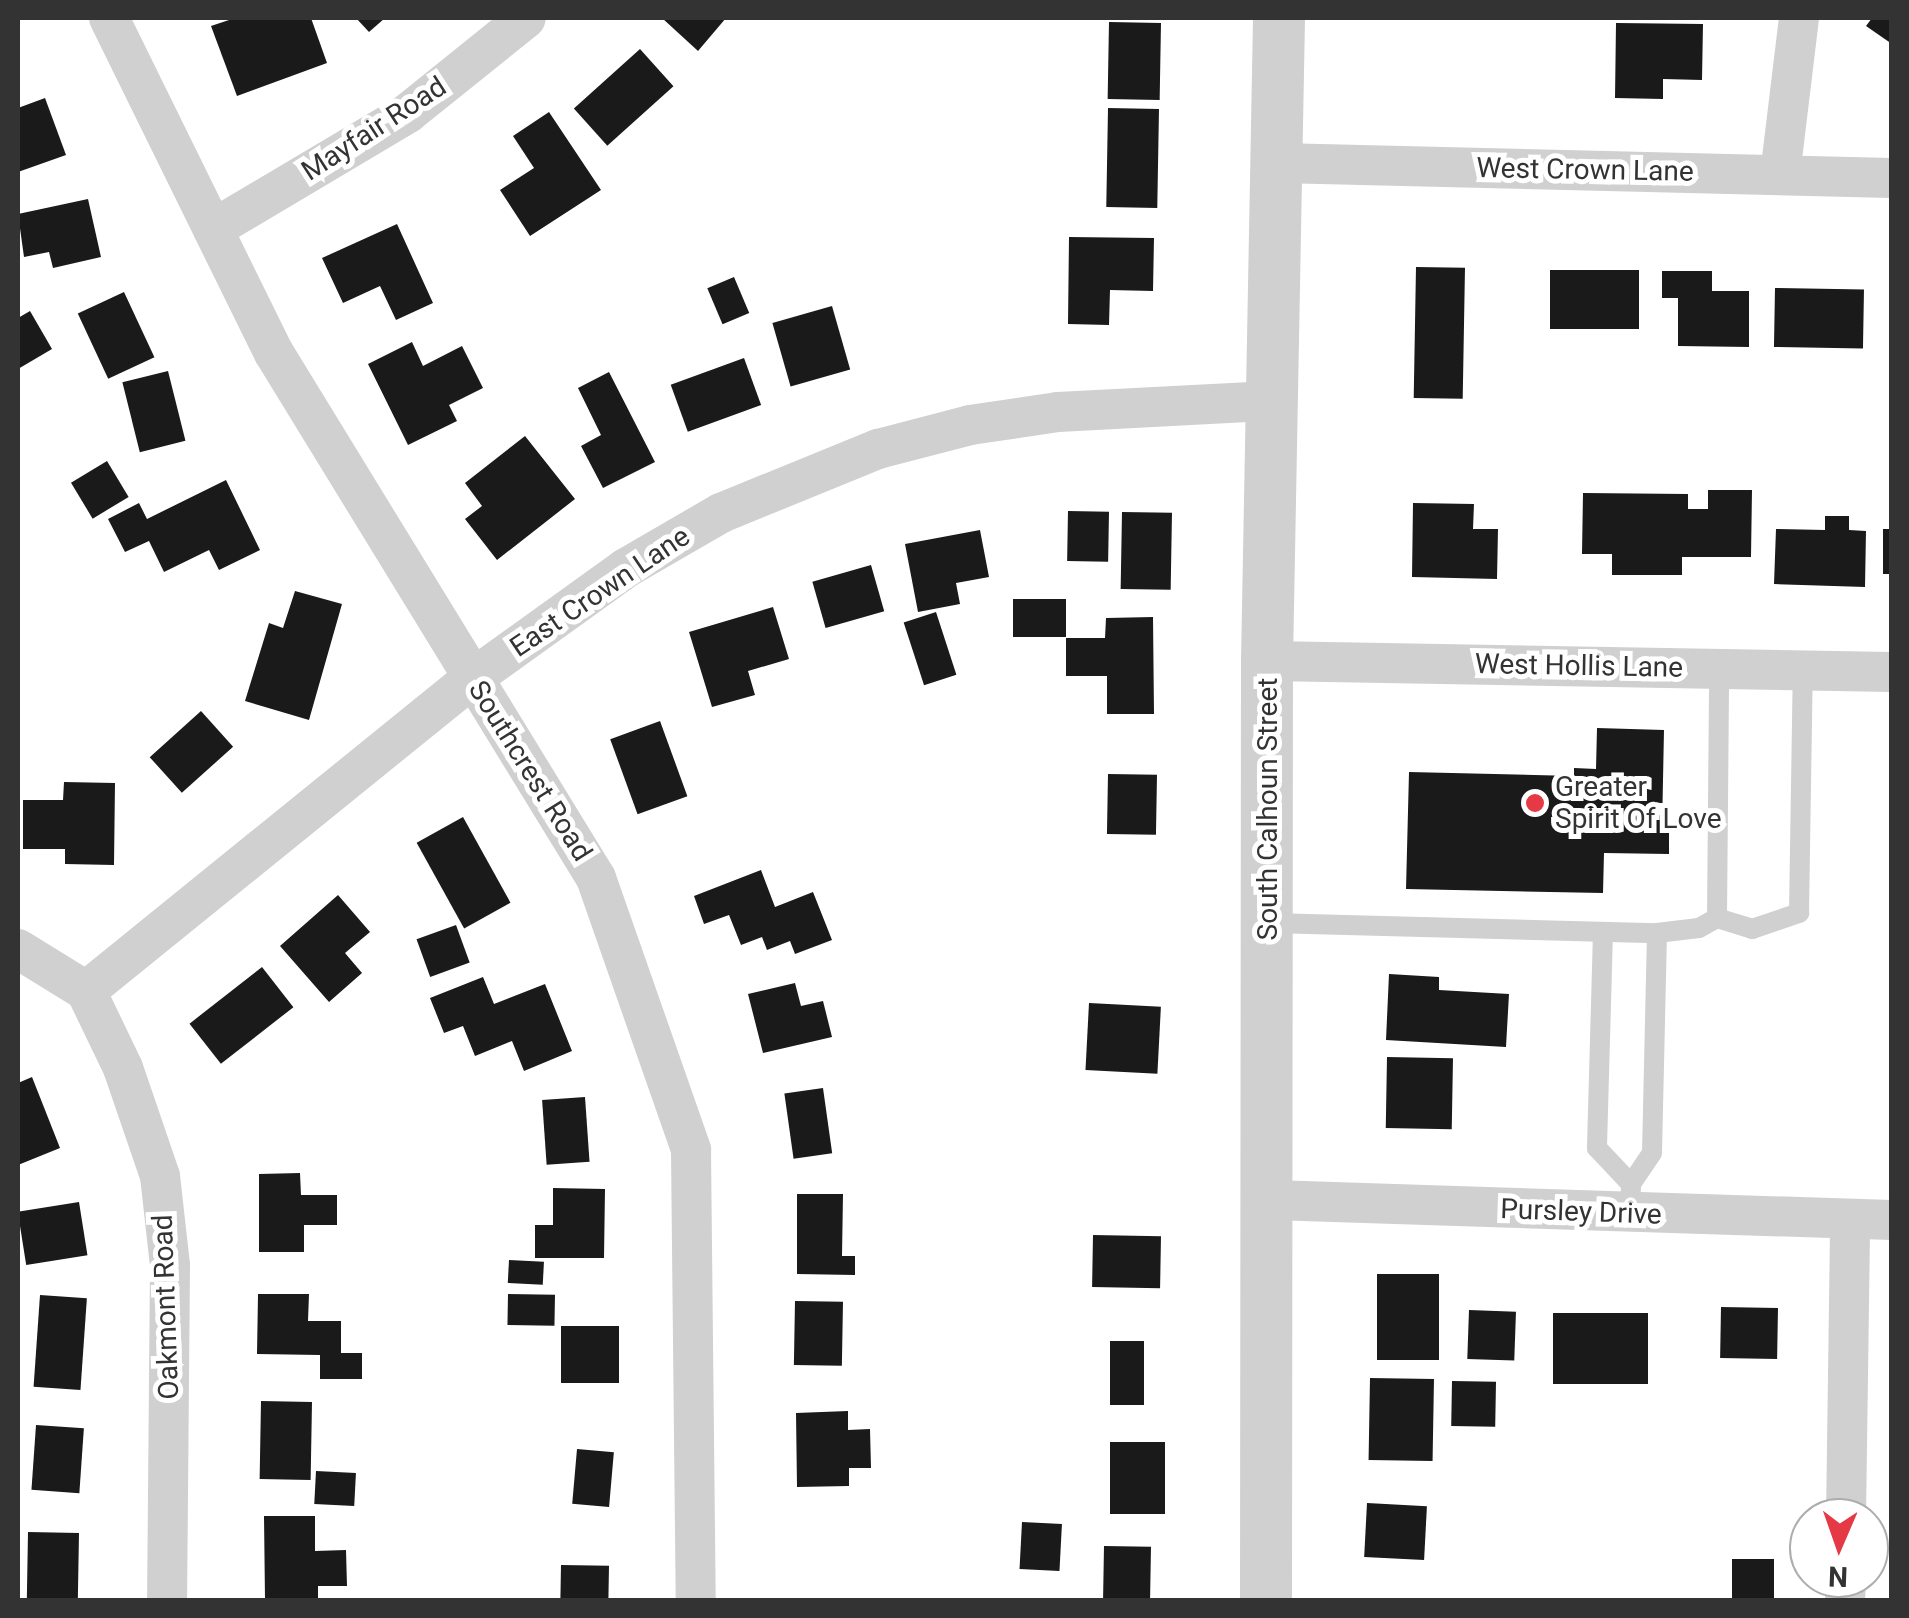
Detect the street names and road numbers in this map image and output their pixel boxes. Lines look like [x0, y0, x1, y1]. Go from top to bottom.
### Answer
street label: Mayfair Road [296, 70, 452, 188]
street label: West Crown Lane [1476, 151, 1694, 189]
street label: East Crown Lane [504, 520, 696, 664]
street label: West Hollis Lane [1475, 647, 1683, 685]
street label: Southcrest Road [461, 675, 599, 867]
street label: South Calhoun Street [1251, 678, 1285, 940]
street label: Pursley Drive [1500, 1192, 1662, 1232]
street label: Oakmont Road [146, 1214, 186, 1400]

